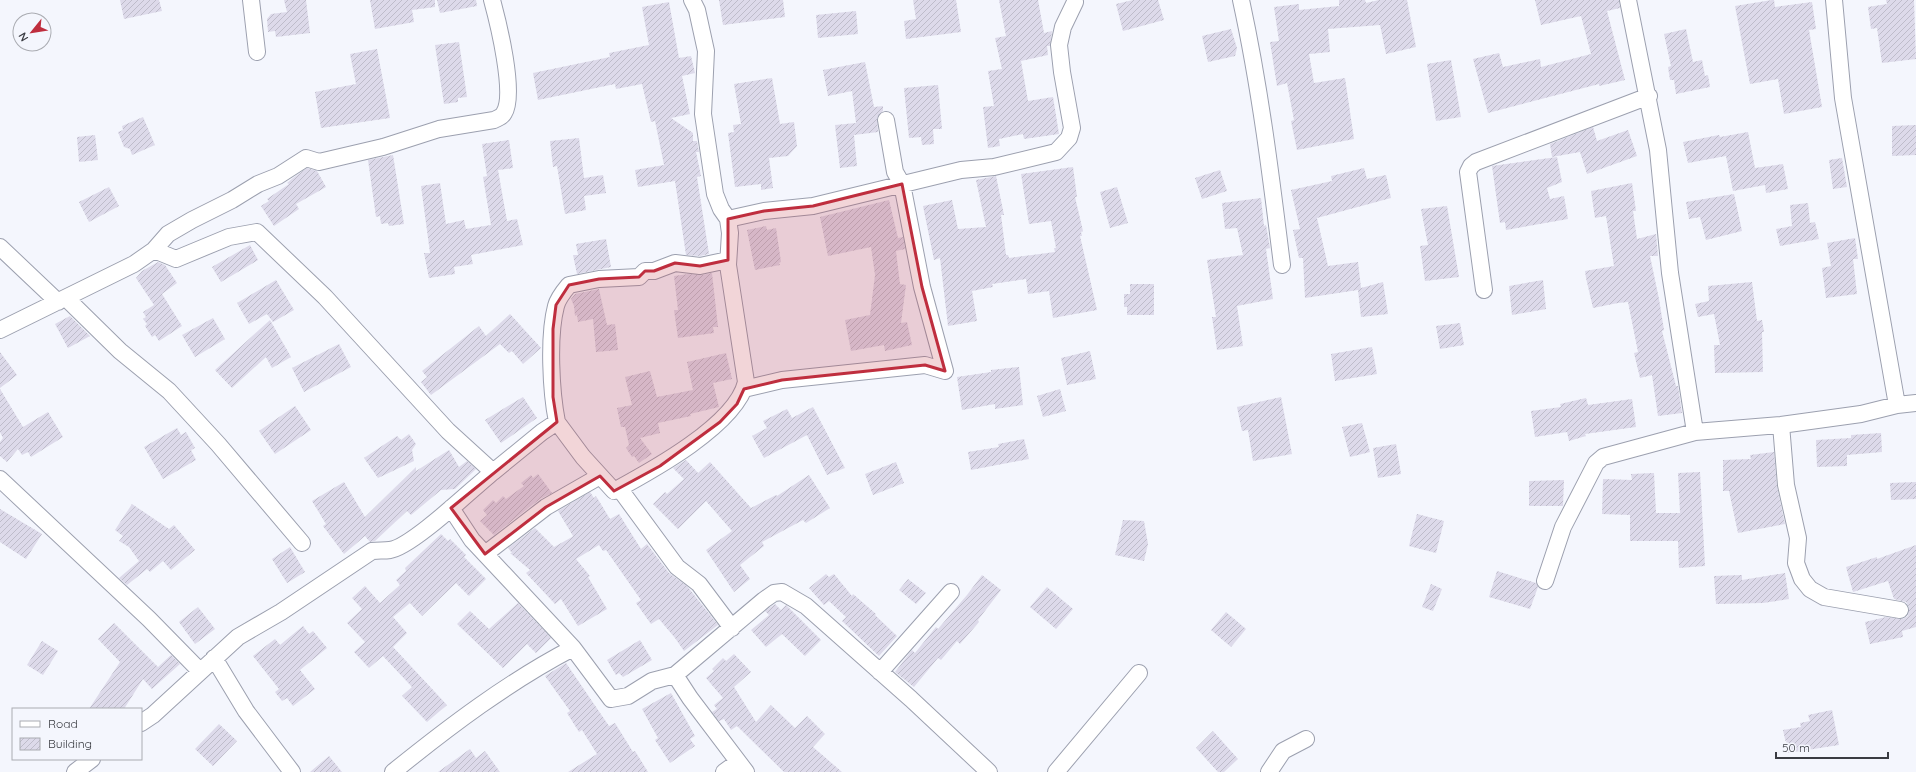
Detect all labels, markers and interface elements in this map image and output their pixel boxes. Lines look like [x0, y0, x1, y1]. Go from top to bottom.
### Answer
north arrow [12, 12, 52, 52]
text: N [15, 30, 31, 44]
legend [12, 708, 142, 760]
text: Road [48, 716, 78, 731]
scale bar [1776, 734, 1888, 760]
text: Building [48, 736, 92, 751]
text: 50 m [1782, 740, 1810, 755]

